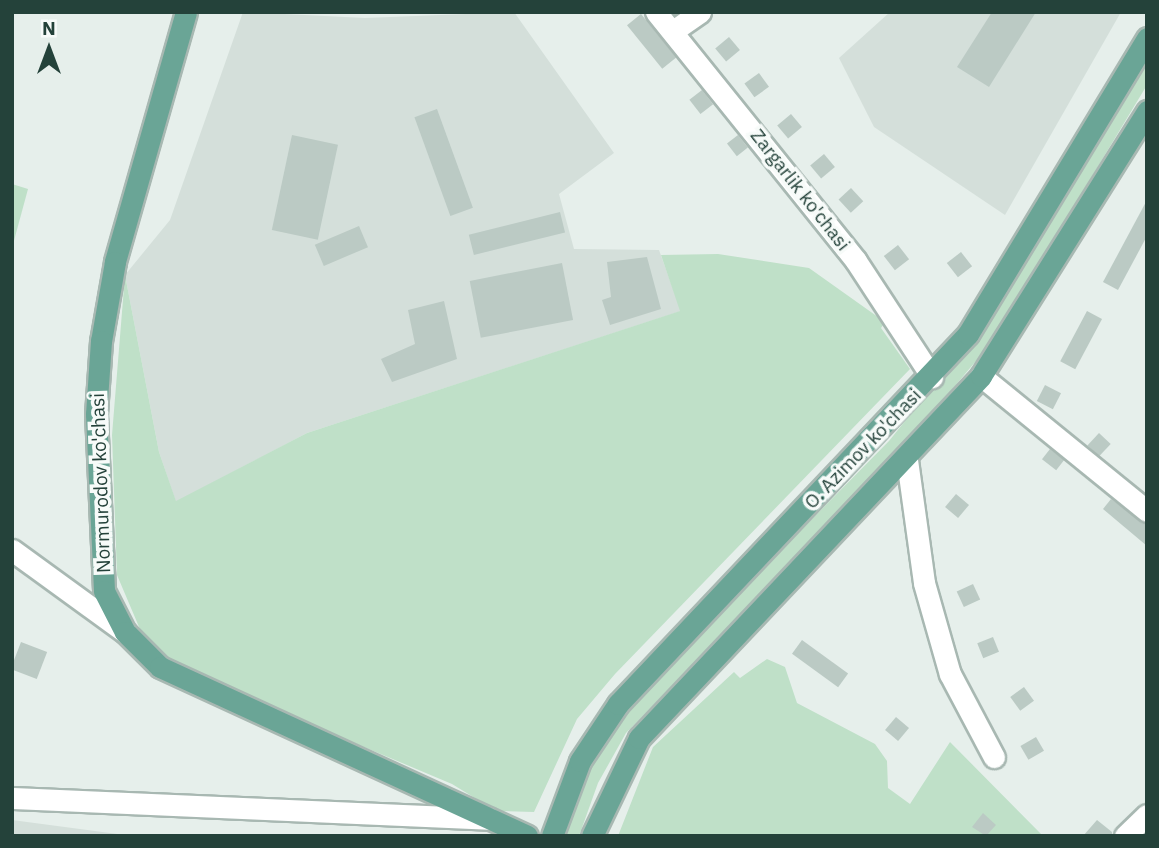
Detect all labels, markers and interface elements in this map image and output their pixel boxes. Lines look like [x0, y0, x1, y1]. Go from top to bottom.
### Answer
north arrow [14, 14, 84, 84]
text: N [42, 16, 56, 40]
street label: Zargarlik ko'chasi [745, 125, 855, 255]
street label: O. Azimov ko'chasi [800, 384, 926, 514]
street label: Normurodov ko'chasi [86, 393, 116, 573]

